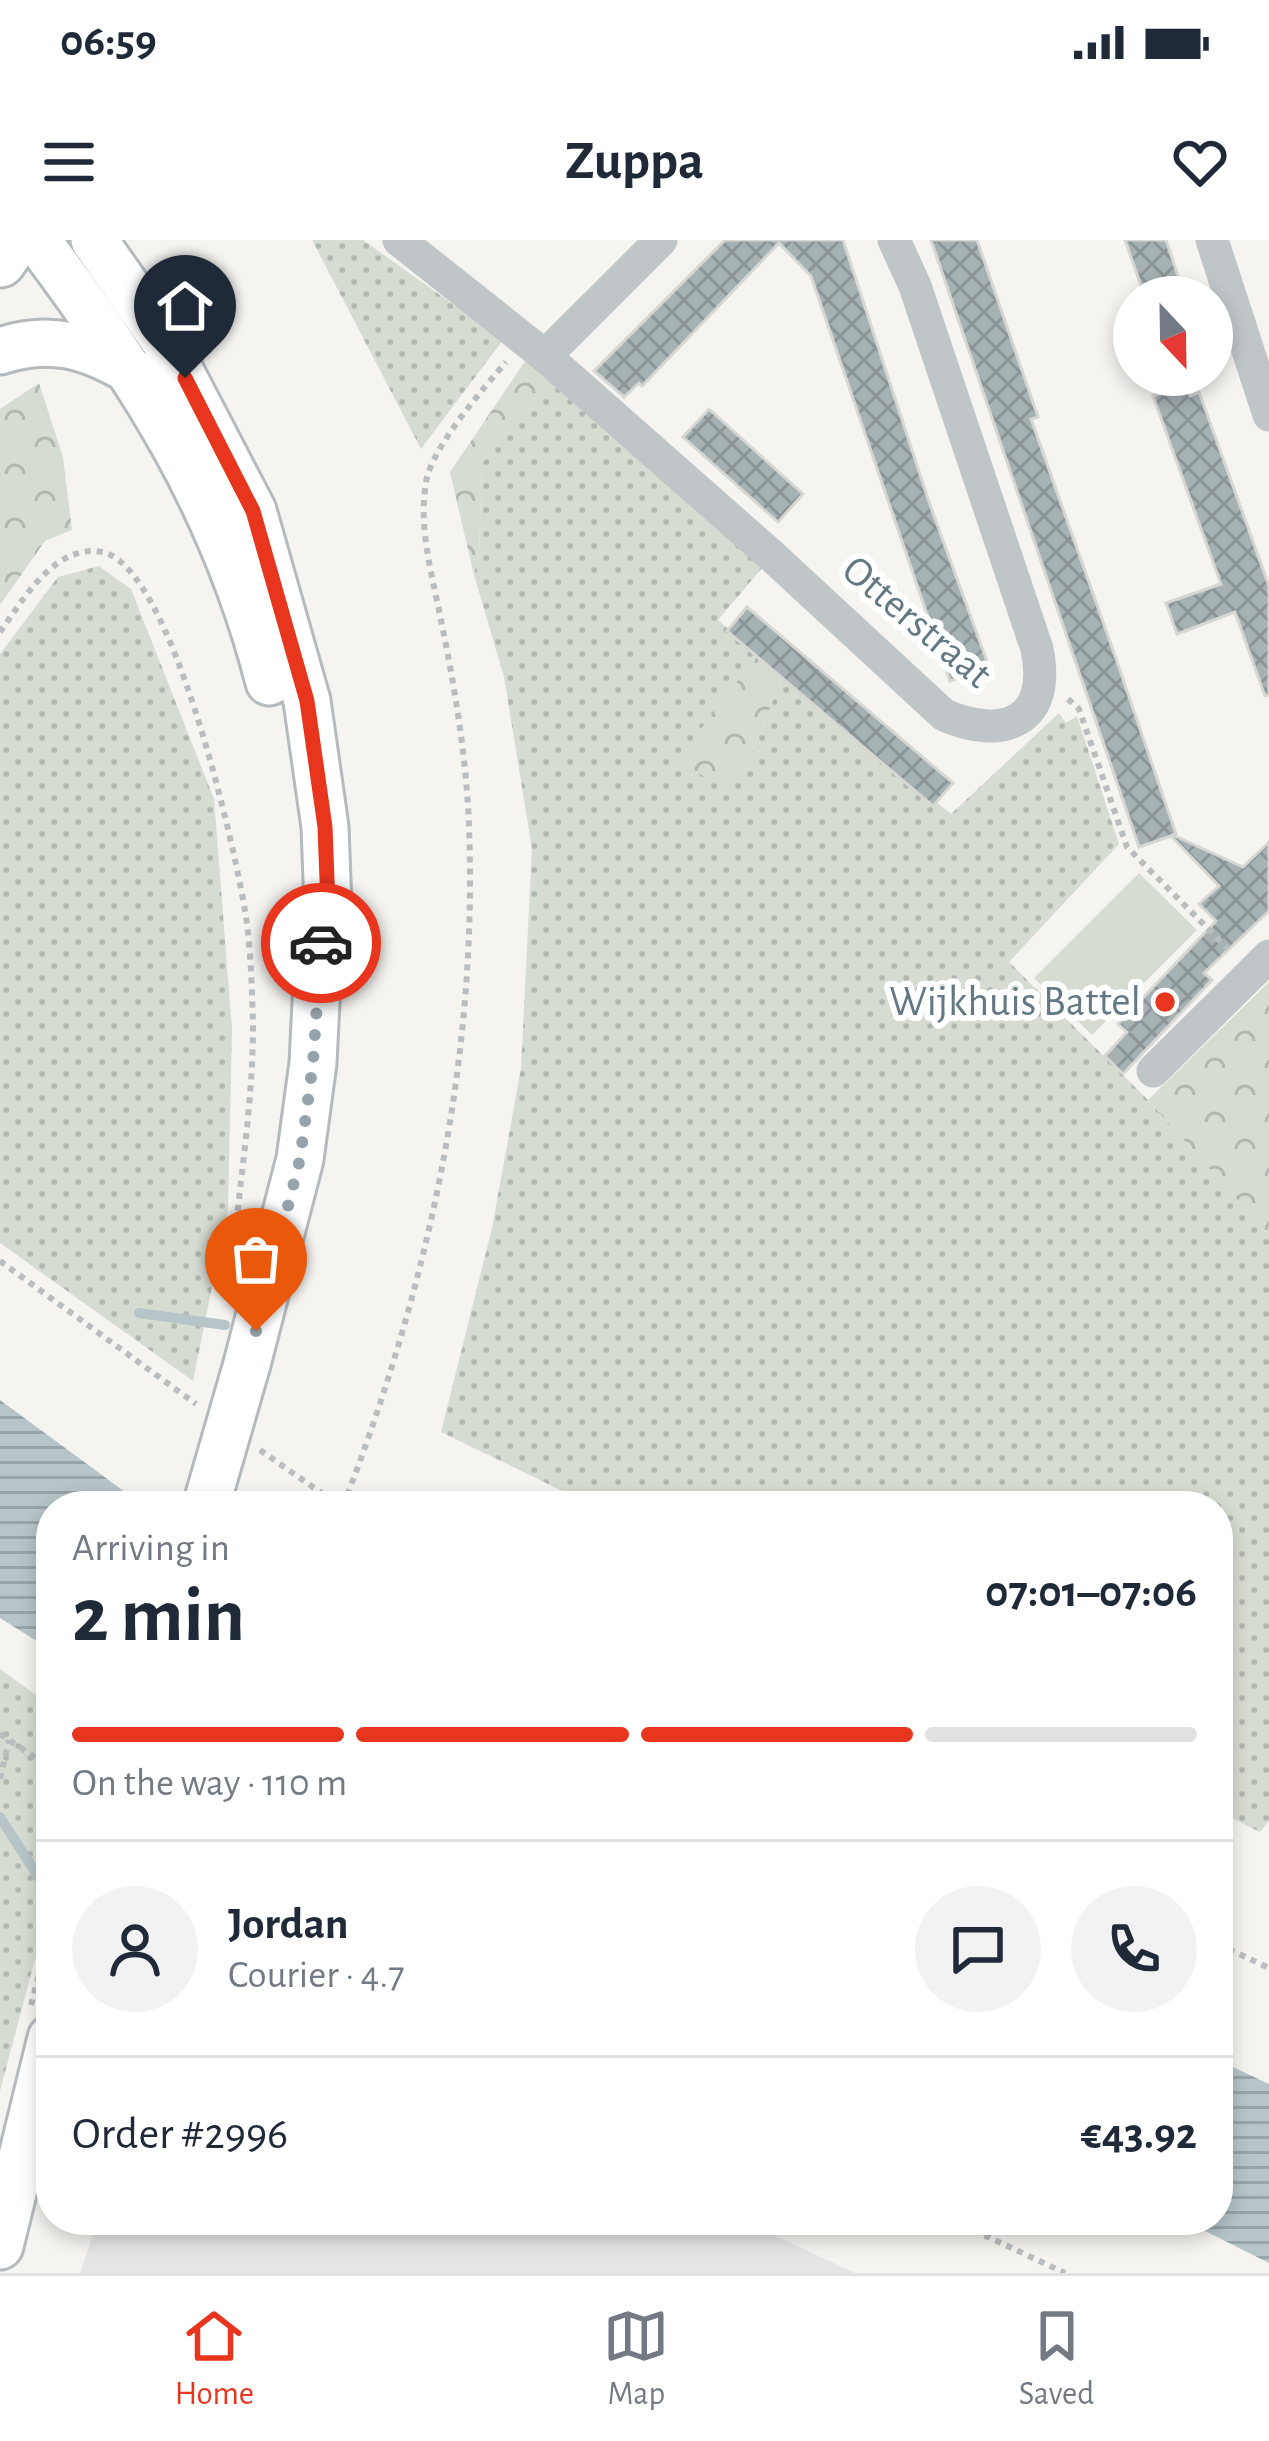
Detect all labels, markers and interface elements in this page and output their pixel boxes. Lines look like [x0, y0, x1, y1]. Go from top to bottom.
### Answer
text: 06:59 [60, 19, 157, 64]
icon: menu [36, 129, 102, 195]
icon: heart [1167, 129, 1233, 195]
text: Zuppa [565, 135, 704, 189]
pin [134, 255, 236, 378]
icon: home [152, 273, 218, 339]
north arrow [1113, 276, 1233, 396]
map controls [1113, 276, 1233, 396]
street label: Otterstraat [835, 548, 999, 696]
courier [261, 883, 381, 1003]
icon: car [288, 910, 354, 976]
place label: Wijkhuis Battel [889, 981, 1141, 1023]
marker: Wijkhuis Battel [1152, 989, 1178, 1015]
pin [205, 1208, 307, 1331]
icon: bag [223, 1226, 289, 1292]
text: Arriving in [72, 1529, 230, 1568]
text: 07:01–07:06 [985, 1570, 1197, 1615]
text: 2 min [72, 1578, 245, 1656]
text: On the way · 110 m [72, 1764, 347, 1803]
button: person [72, 1886, 198, 2012]
button: chat [915, 1886, 1041, 2012]
button: phone [1071, 1886, 1197, 2012]
text: Jordan [228, 1902, 349, 1947]
text: Courier · 4.7 [228, 1956, 405, 1995]
text: Order #2996 [72, 2112, 288, 2157]
text: €43.92 [1081, 2112, 1197, 2157]
tab: Home [175, 2303, 254, 2415]
tab: Map [603, 2303, 669, 2415]
tab: Saved [1019, 2303, 1094, 2415]

